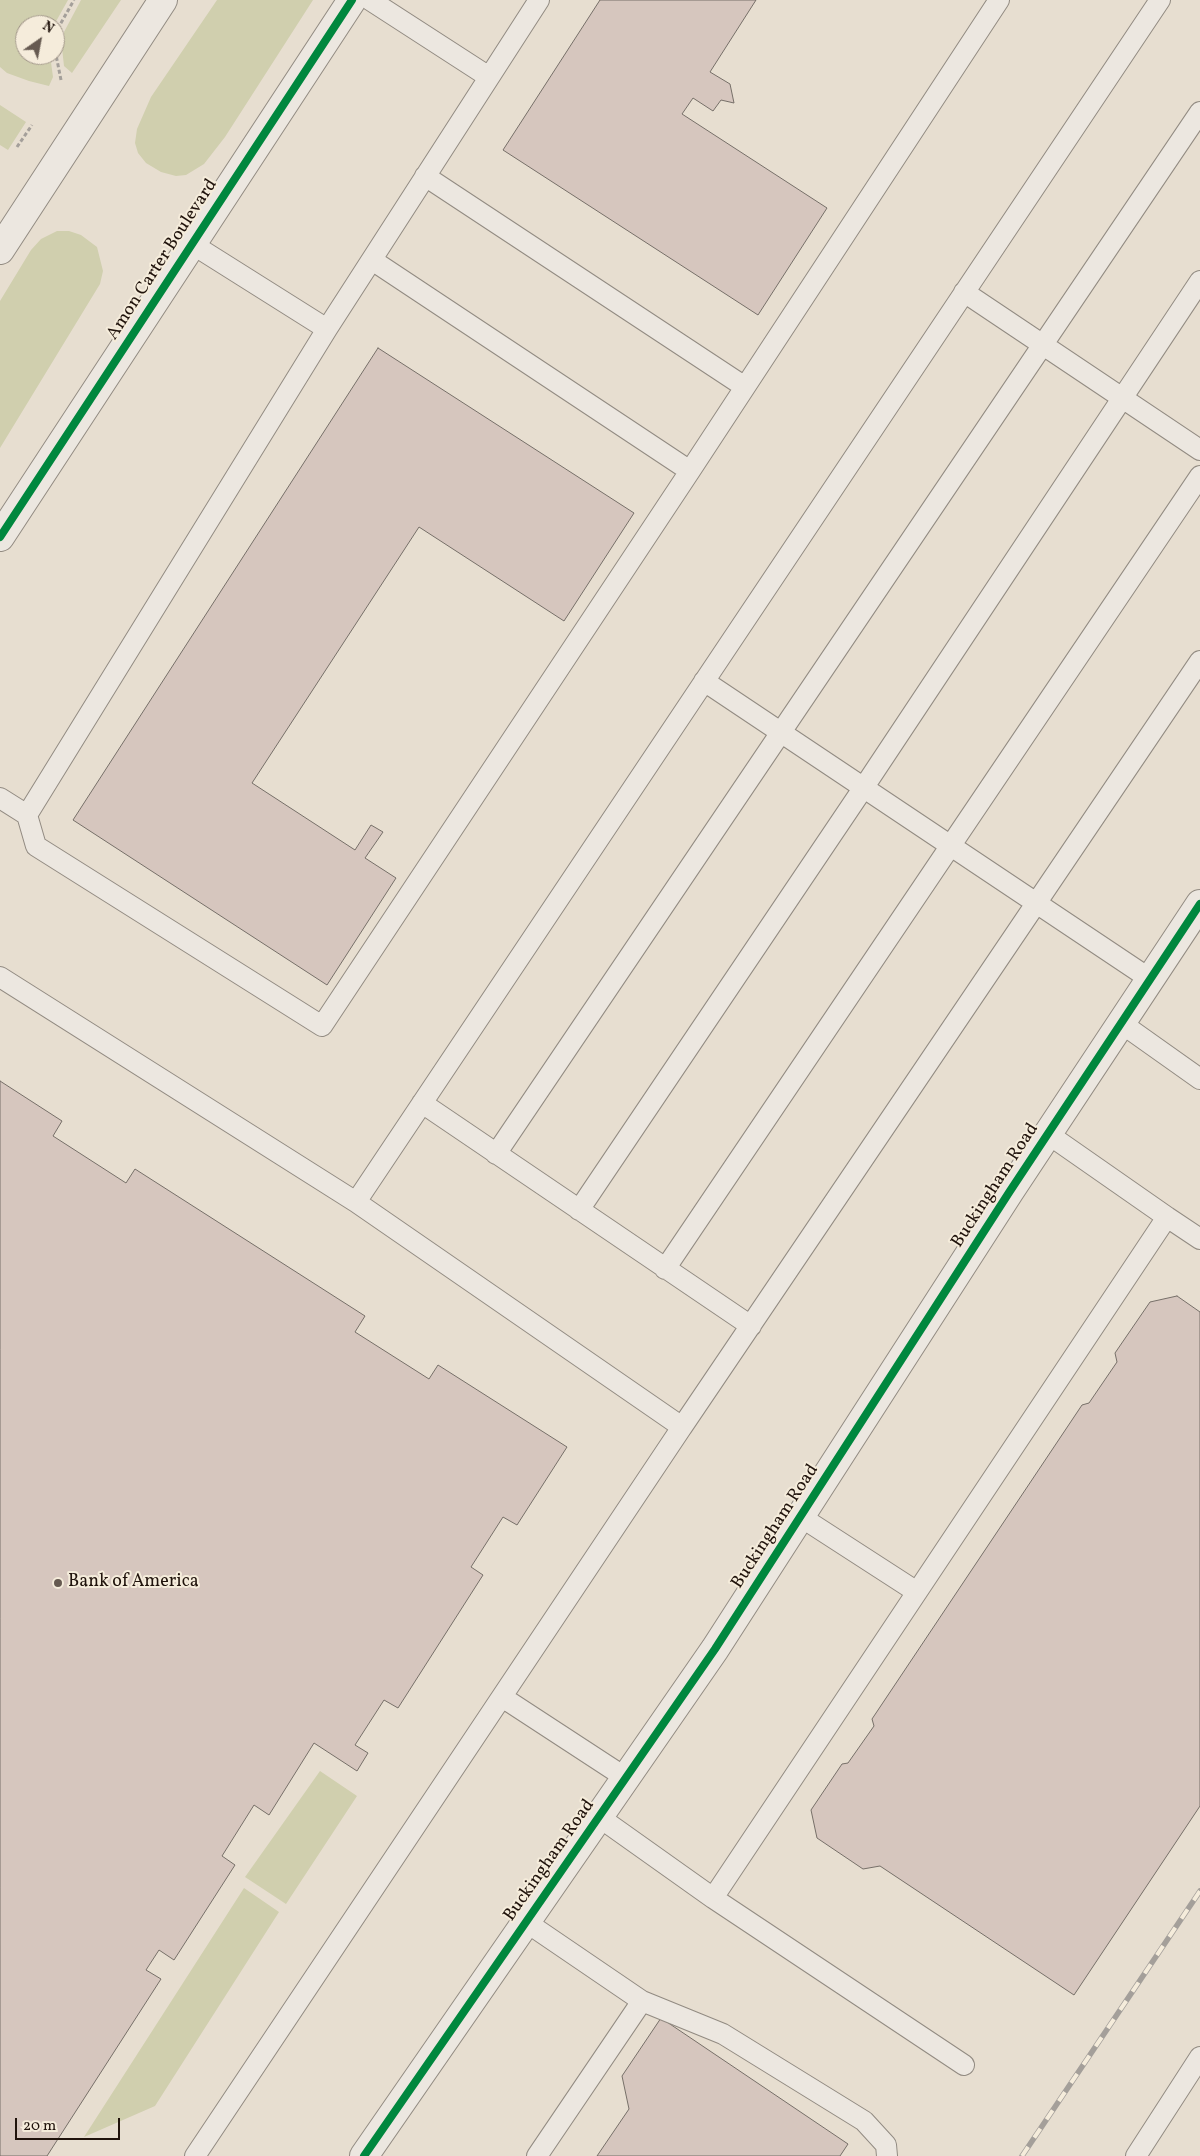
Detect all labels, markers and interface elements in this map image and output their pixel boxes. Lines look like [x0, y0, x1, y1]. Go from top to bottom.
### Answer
north arrow [15, 15, 65, 65]
text: N [38, 17, 57, 39]
street label: Amon Carter Boulevard [103, 176, 223, 344]
street label: Buckingham Road [948, 1120, 1044, 1252]
street label: Buckingham Road [728, 1461, 824, 1593]
place label: Bank of America [68, 1572, 199, 1594]
marker: Bank of America [52, 1577, 64, 1589]
street label: Buckingham Road [500, 1796, 600, 1926]
scale bar [18, 2108, 122, 2140]
text: 20 m [23, 2116, 56, 2137]

